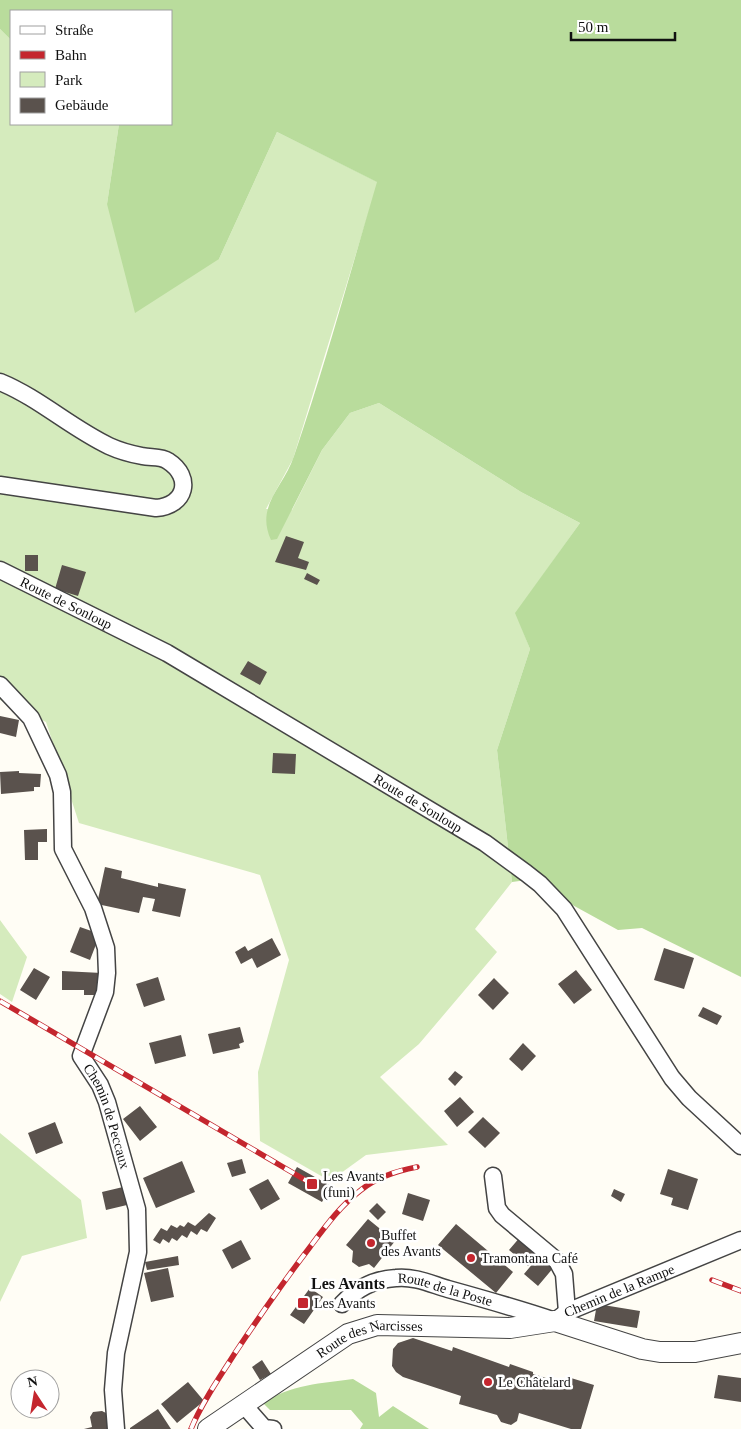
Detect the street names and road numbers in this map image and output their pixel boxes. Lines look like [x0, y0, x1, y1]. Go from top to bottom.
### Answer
street label: Route de Sonloup [18, 574, 114, 632]
street label: Route de Sonloup [371, 771, 465, 836]
street label: Chemin de Peccaux [80, 1061, 132, 1171]
street label: Chemin de la Rampe [562, 1261, 677, 1320]
street label: Route de la Poste [398, 1271, 494, 1309]
street label: Route des Narcisses [314, 1318, 423, 1361]

